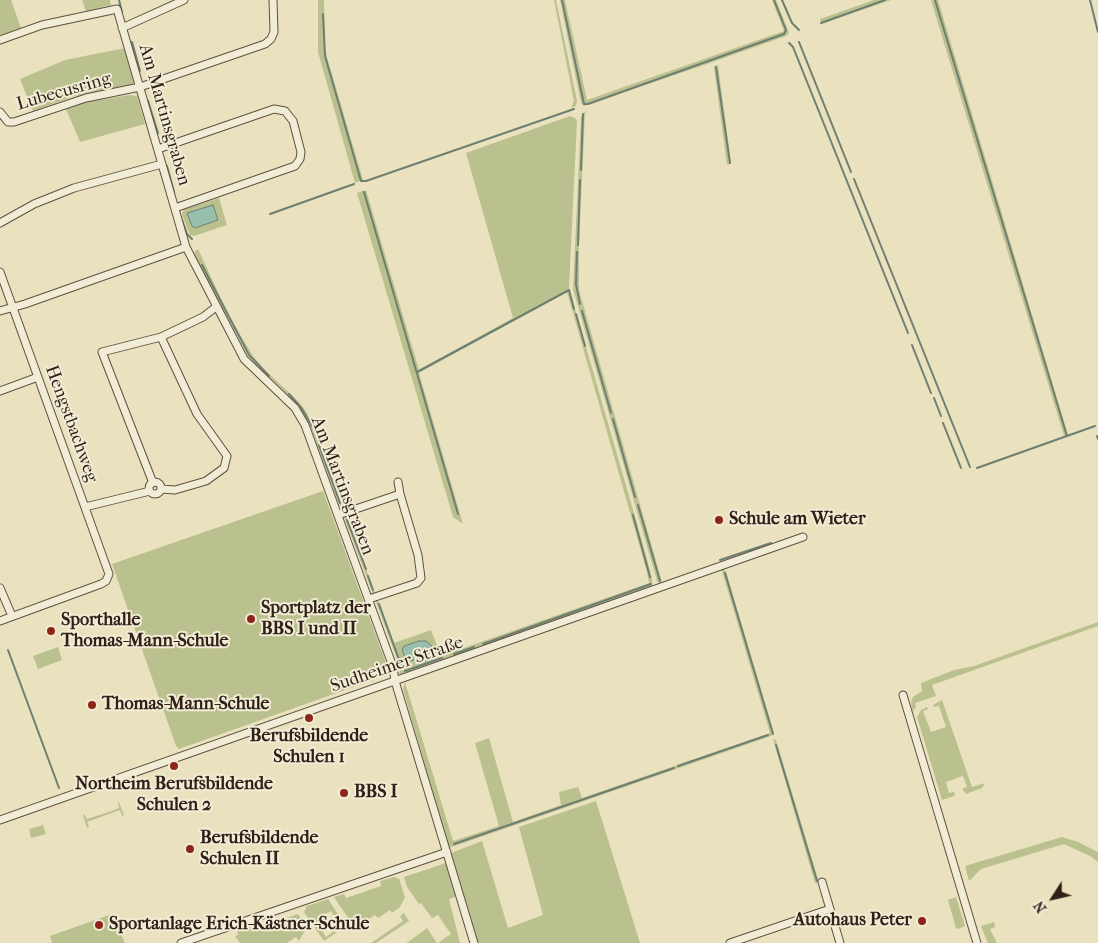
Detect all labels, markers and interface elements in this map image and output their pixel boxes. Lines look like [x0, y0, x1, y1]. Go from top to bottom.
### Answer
street label: Am Martinsgraben [133, 42, 195, 188]
street label: Lubecusring [14, 68, 114, 116]
street label: Hengstbachweg [40, 363, 102, 485]
street label: Am Martinsgraben [306, 414, 378, 558]
place label: Schule am Wieter [729, 509, 866, 531]
marker: Schule am Wieter [713, 514, 725, 526]
place label: Sportplatz der BBS I und II [261, 598, 371, 640]
place label: Sporthalle Thomas-Mann-Schule [61, 610, 228, 652]
marker: Sportplatz der BBS I und II [245, 613, 257, 625]
marker: Sporthalle Thomas-Mann-Schule [45, 625, 57, 637]
street label: Sudheimer Straße [328, 632, 466, 698]
place label: Thomas-Mann-Schule [102, 694, 269, 716]
marker: Thomas-Mann-Schule [86, 699, 98, 711]
marker: Berufsbildende Schulen 1 [303, 712, 315, 724]
place label: Berufsbildende Schulen 1 [250, 726, 368, 769]
marker: Northeim Berufsbildende Schulen 2 [168, 760, 180, 772]
place label: Northeim Berufsbildende Schulen 2 [75, 774, 273, 816]
place label: BBS I [354, 782, 397, 804]
marker: BBS I [338, 787, 350, 799]
place label: Berufsbildende Schulen II [200, 828, 318, 871]
marker: Berufsbildende Schulen II [184, 843, 196, 855]
north arrow [1028, 873, 1078, 923]
text: N [1030, 898, 1050, 916]
place label: Autohaus Peter [794, 910, 912, 932]
place label: Sportanlage Erich-Kästner-Schule [109, 914, 369, 936]
marker: Autohaus Peter [916, 915, 928, 927]
marker: Sportanlage Erich-Kästner-Schule [93, 919, 105, 931]

